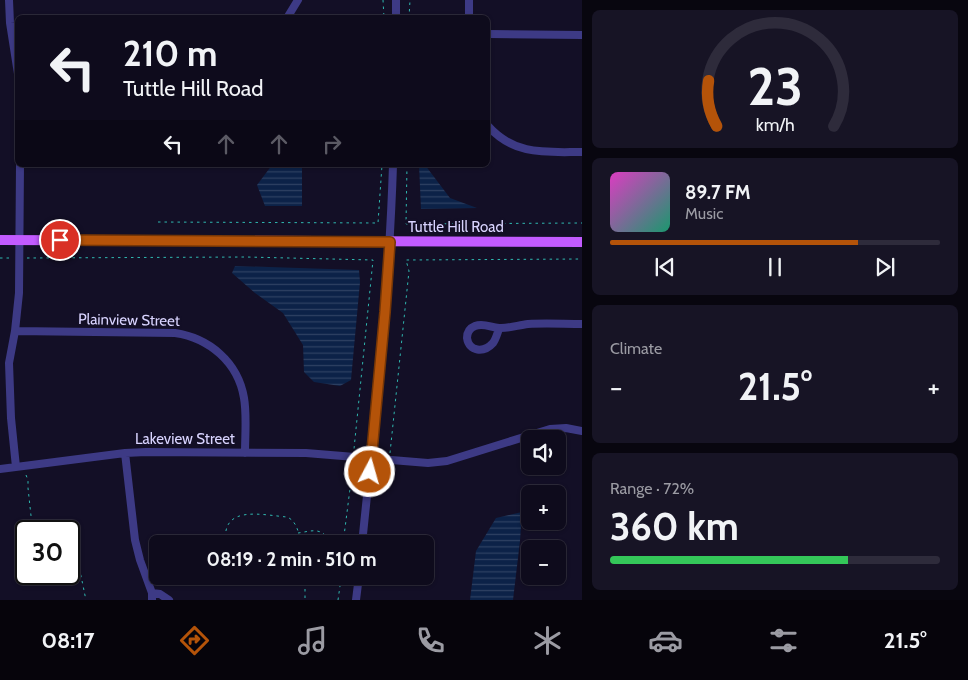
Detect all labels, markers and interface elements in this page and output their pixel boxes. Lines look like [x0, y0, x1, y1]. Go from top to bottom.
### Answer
text: 210 m [123, 32, 217, 75]
icon: left [40, 35, 105, 100]
text: 23 [747, 55, 803, 118]
text: Tuttle Hill Road [123, 75, 264, 102]
text: km/h [755, 114, 795, 135]
icon: left [159, 130, 187, 158]
icon: ahead [212, 130, 240, 158]
icon: ahead [265, 130, 293, 158]
icon: right [318, 130, 346, 158]
text: 89.7 FM [685, 181, 751, 204]
text: Music [685, 204, 723, 223]
street label: Tuttle Hill Road [408, 218, 504, 236]
pin [39, 219, 81, 261]
icon: arrive [46, 226, 74, 254]
icon: previous [651, 253, 679, 281]
icon: pause [761, 253, 789, 281]
icon: next [871, 253, 899, 281]
street label: Plainview Street [78, 310, 180, 330]
text: Climate [610, 339, 662, 358]
text: 21.5° [738, 363, 812, 410]
text: − [610, 370, 622, 404]
text: + [928, 370, 940, 404]
street label: Lakeview Street [135, 430, 235, 448]
map controls [521, 430, 566, 585]
button: sound [521, 430, 566, 475]
position arrow [343, 445, 395, 497]
text: Range · 72% [610, 479, 694, 498]
button: + [521, 485, 566, 530]
text: 360 km [610, 503, 739, 550]
speed limit sign: 30 [15, 520, 80, 585]
button: − [521, 540, 566, 585]
text: 08:19 · 2 min · 510 m [206, 548, 377, 571]
icon: directions [177, 623, 212, 658]
icon: music [295, 623, 330, 658]
icon: phone [413, 623, 448, 658]
icon: climate [530, 623, 565, 658]
icon: car [648, 623, 683, 658]
icon: filters [766, 623, 801, 658]
text: 08:17 [41, 627, 94, 654]
text: 21.5° [884, 627, 927, 654]

